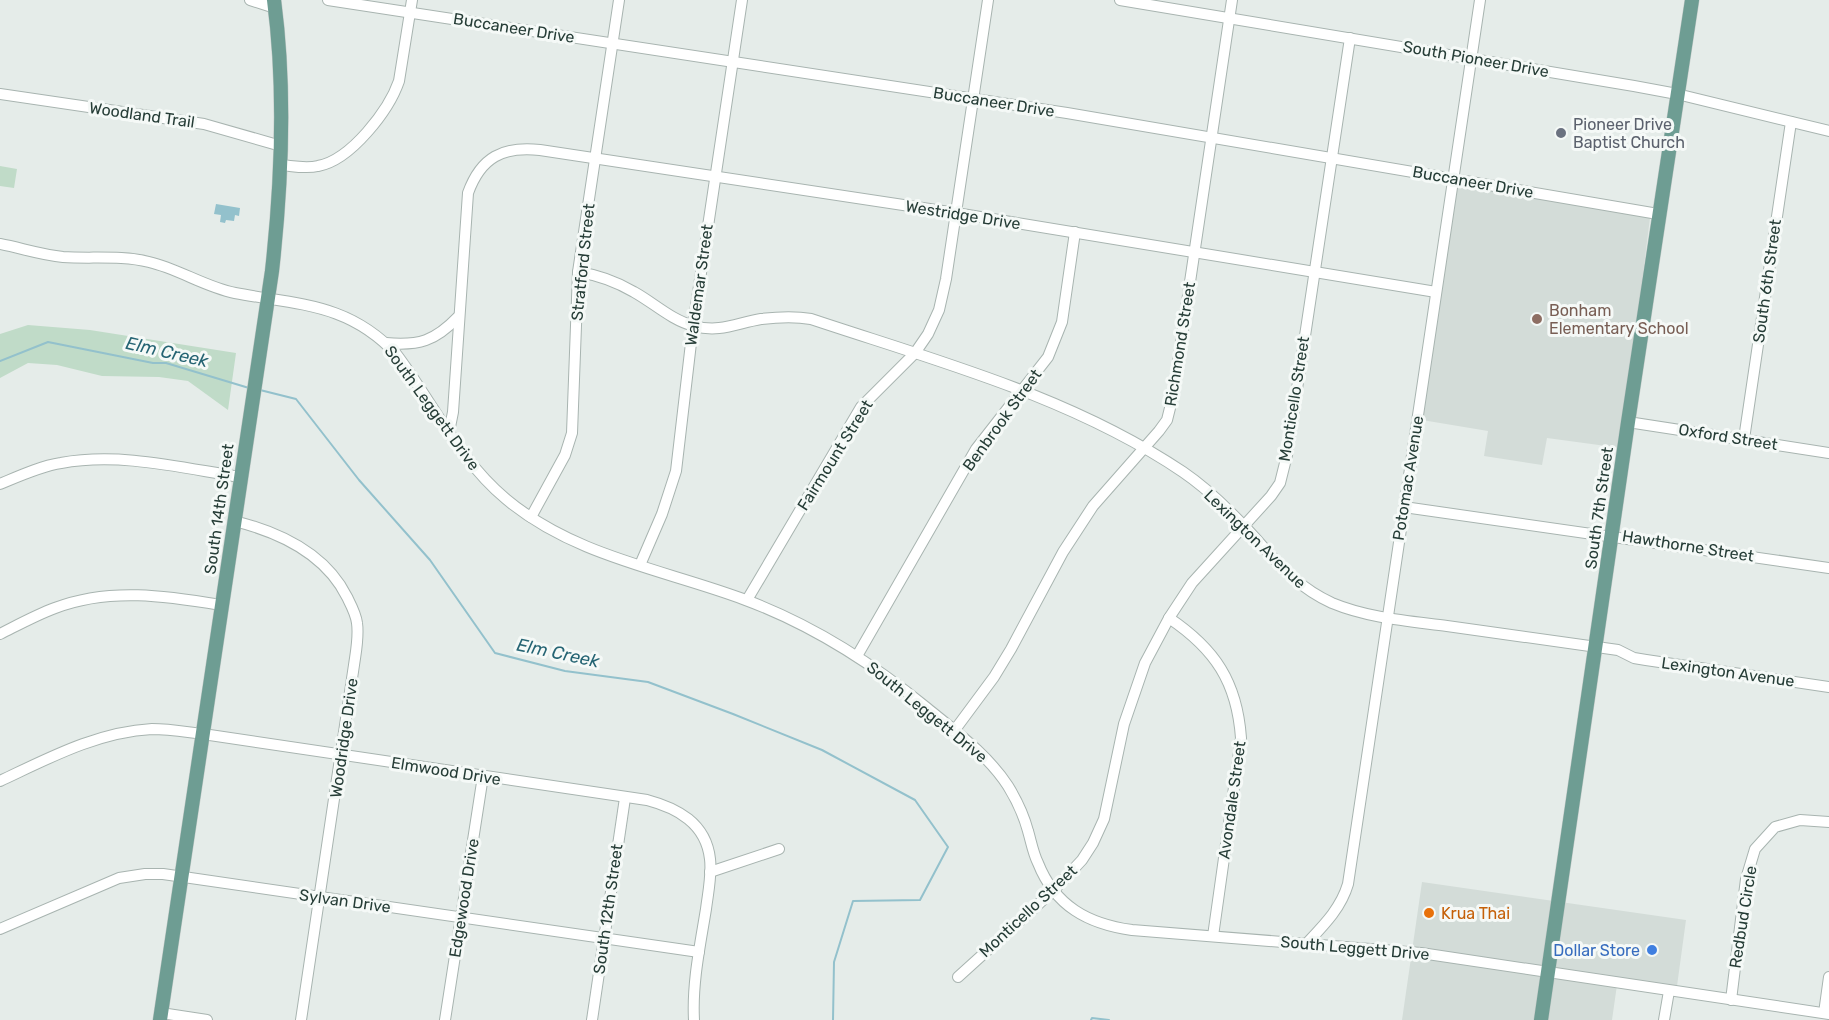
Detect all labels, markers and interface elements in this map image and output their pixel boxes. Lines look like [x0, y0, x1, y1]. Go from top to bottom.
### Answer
street label: Buccaneer Drive [452, 9, 576, 47]
street label: South Pioneer Drive [1402, 37, 1550, 81]
street label: Buccaneer Drive [932, 83, 1056, 121]
street label: Woodland Trail [88, 98, 196, 132]
place label: Pioneer Drive Baptist Church [1573, 115, 1685, 152]
marker: Pioneer Drive Baptist Church [1554, 126, 1568, 140]
street label: Buccaneer Drive [1411, 162, 1535, 202]
street label: Westridge Drive [904, 197, 1022, 233]
street label: Stratford Street [567, 202, 599, 322]
street label: South 6th Street [1749, 218, 1785, 344]
street label: Waldemar Street [681, 223, 717, 347]
street label: Richmond Street [1161, 280, 1199, 408]
place label: Bonham Elementary School [1549, 301, 1689, 338]
marker: Bonham Elementary School [1530, 312, 1544, 326]
water label: Elm Creek [124, 332, 211, 372]
street label: Monticello Street [1275, 335, 1313, 463]
street label: South Leggett Drive [380, 342, 484, 474]
street label: Benbrook Street [959, 365, 1045, 475]
street label: Fairmount Street [793, 396, 877, 514]
street label: Potomac Avenue [1389, 414, 1427, 542]
street label: Oxford Street [1677, 420, 1779, 454]
street label: South 14th Street [200, 442, 238, 576]
street label: South 7th Street [1581, 446, 1617, 570]
street label: Lexington Avenue [1200, 486, 1310, 592]
street label: Hawthorne Street [1621, 526, 1755, 566]
water label: Elm Creek [515, 634, 602, 673]
street label: Lexington Avenue [1660, 653, 1796, 691]
street label: South Leggett Drive [863, 658, 991, 766]
street label: Woodridge Drive [326, 677, 362, 799]
street label: Avondale Street [1214, 740, 1250, 860]
street label: Elmwood Drive [390, 753, 502, 789]
street label: Edgewood Drive [445, 837, 483, 959]
street label: South 12th Street [589, 843, 627, 975]
street label: Monticello Street [975, 861, 1081, 961]
street label: Redbud Circle [1726, 864, 1760, 970]
street label: Sylvan Drive [298, 885, 392, 917]
place label: Krua Thai [1441, 904, 1510, 923]
marker: Krua Thai [1422, 906, 1436, 920]
street label: South Leggett Drive [1280, 932, 1430, 964]
place label: Dollar Store [1553, 941, 1640, 960]
marker: Dollar Store [1645, 943, 1659, 957]

